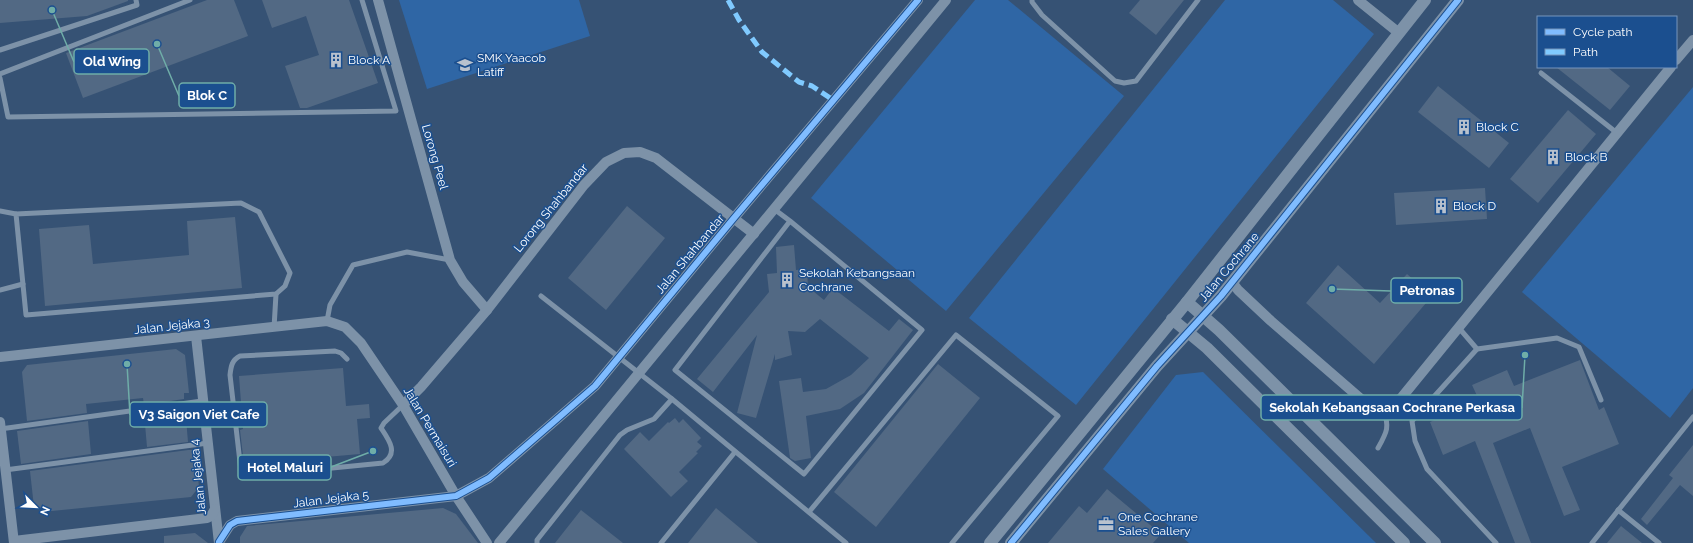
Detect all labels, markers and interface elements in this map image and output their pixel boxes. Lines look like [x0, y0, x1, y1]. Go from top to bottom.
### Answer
legend [1537, 16, 1677, 68]
text: Cycle path [1573, 25, 1632, 39]
text: Path [1573, 45, 1598, 59]
callout: Old Wing [74, 49, 149, 74]
building icon: Block A [327, 51, 345, 69]
place label: SMK Yaacob Latiff [477, 51, 546, 79]
place label: Block A [348, 53, 390, 67]
text: Old Wing [83, 54, 141, 69]
school or university icon: SMK Yaacob Latiff [456, 56, 474, 74]
callout: Blok C [179, 83, 235, 108]
text: Blok C [187, 88, 227, 103]
building icon: Block C [1455, 118, 1473, 136]
place label: Block C [1476, 120, 1519, 134]
street label: Lorong Peel [419, 123, 451, 192]
building icon: Block B [1544, 148, 1562, 166]
place label: Block B [1565, 150, 1607, 164]
street label: Lorong Shahbandar [511, 160, 591, 255]
building icon: Block D [1432, 197, 1450, 215]
place label: Block D [1453, 199, 1496, 213]
street label: Jalan Shahbandar [653, 211, 728, 296]
street label: Jalan Cochrane [1196, 230, 1262, 304]
place label: Sekolah Kebangsaan Cochrane [799, 266, 915, 294]
building icon: Sekolah Kebangsaan Cochrane [778, 271, 796, 289]
callout: Petronas [1391, 278, 1462, 303]
text: Petronas [1399, 283, 1455, 298]
street label: Jalan Jejaka 3 [133, 315, 211, 337]
street label: Jalan Permaisuri [401, 385, 459, 469]
callout: Sekolah Kebangsaan Cochrane Perkasa [1261, 395, 1522, 420]
text: Sekolah Kebangsaan Cochrane Perkasa [1269, 400, 1515, 415]
callout: V3 Saigon Viet Cafe [130, 402, 267, 427]
text: V3 Saigon Viet Cafe [138, 407, 260, 422]
street label: Jalan Jejaka 4 [187, 438, 209, 516]
callout: Hotel Maluri [238, 455, 331, 480]
text: Hotel Maluri [247, 460, 323, 475]
north arrow [16, 487, 56, 527]
street label: Jalan Jejaka 5 [292, 487, 370, 511]
text: N [37, 504, 52, 517]
place label: One Cochrane Sales Gallery [1118, 510, 1198, 538]
office icon: One Cochrane Sales Gallery [1097, 515, 1115, 533]

